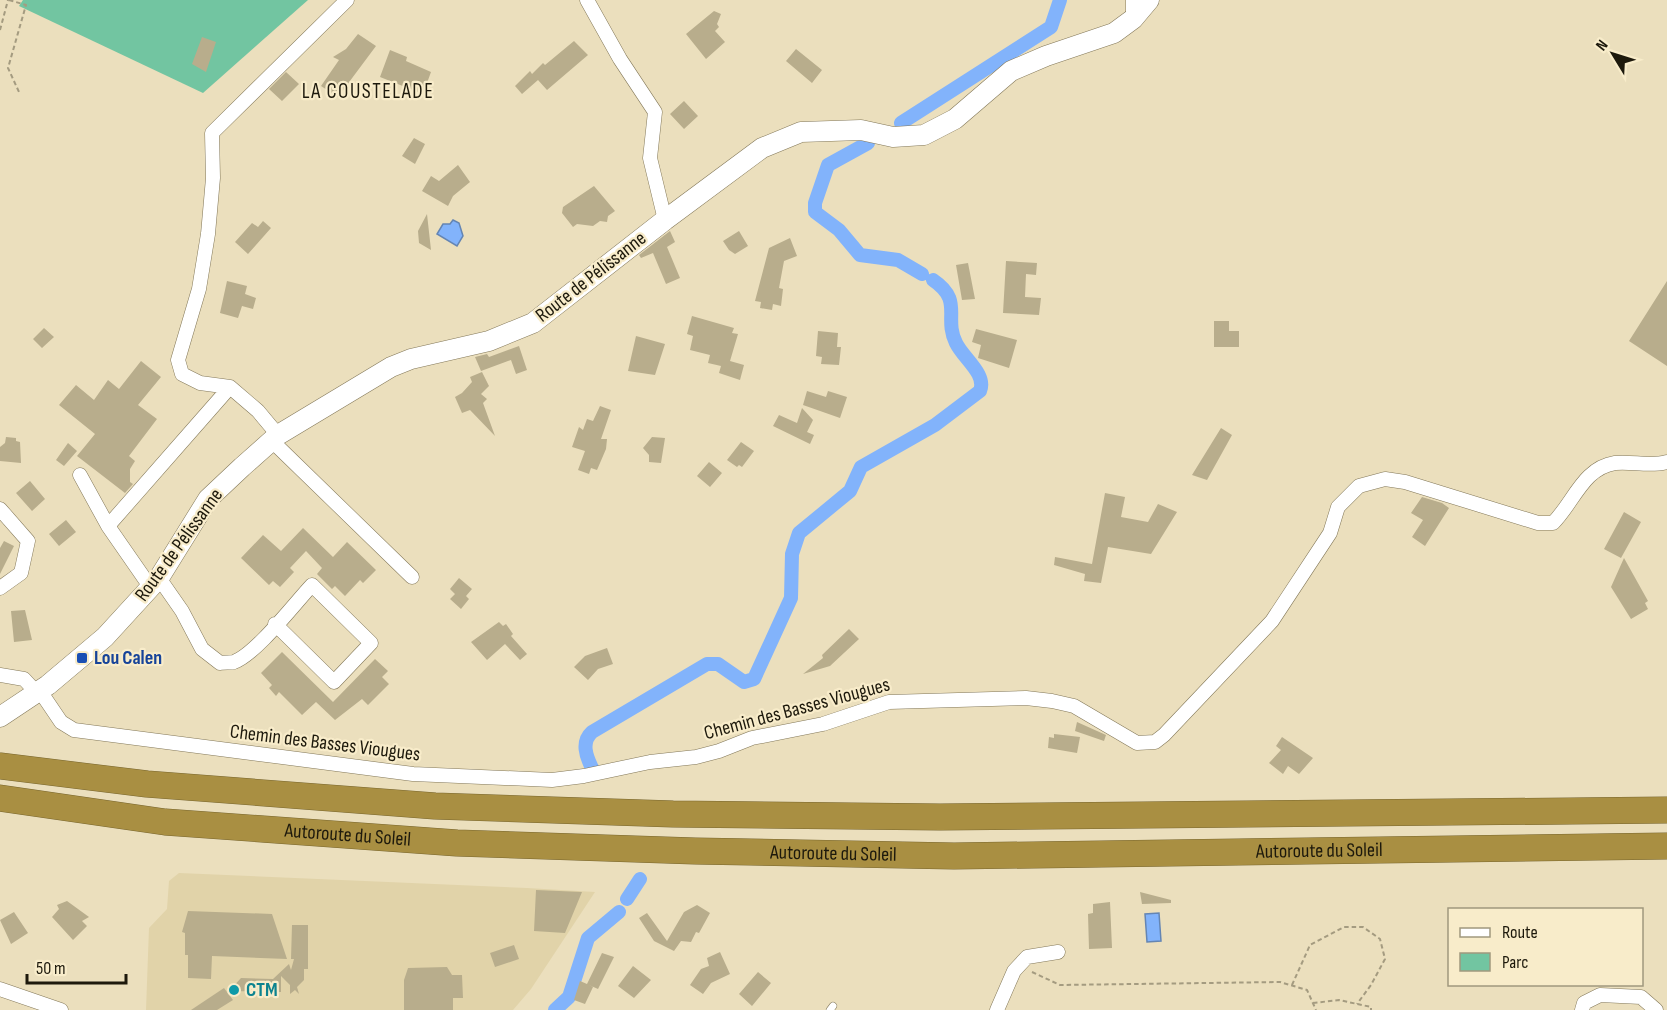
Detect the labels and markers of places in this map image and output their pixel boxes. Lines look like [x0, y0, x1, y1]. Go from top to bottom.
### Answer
place label: Lou Calen [94, 646, 162, 670]
marker: Lou Calen [75, 651, 89, 665]
place label: CTM [246, 978, 278, 1002]
marker: CTM [227, 983, 241, 997]

